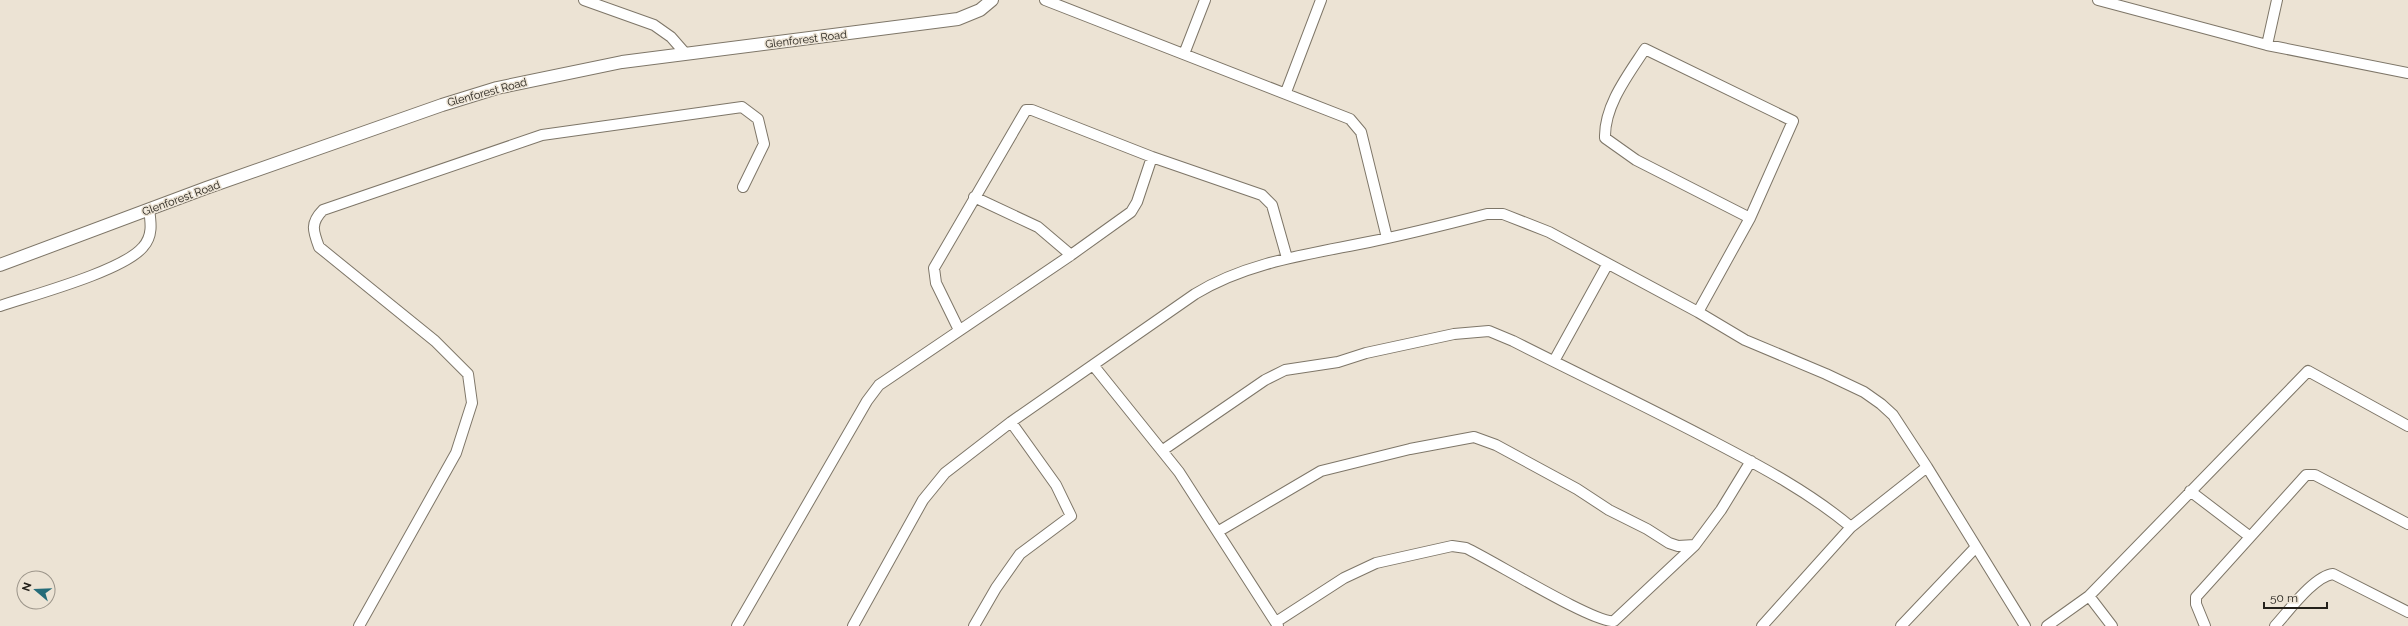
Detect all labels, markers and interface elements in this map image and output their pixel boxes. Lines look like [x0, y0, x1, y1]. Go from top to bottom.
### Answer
street label: Glenforest Road [765, 28, 848, 51]
street label: Glenforest Road [446, 76, 529, 109]
street label: Glenforest Road [140, 178, 222, 219]
north arrow [16, 570, 56, 610]
text: N [20, 581, 35, 593]
scale bar [2264, 584, 2327, 610]
text: 50 m [2270, 591, 2298, 605]

